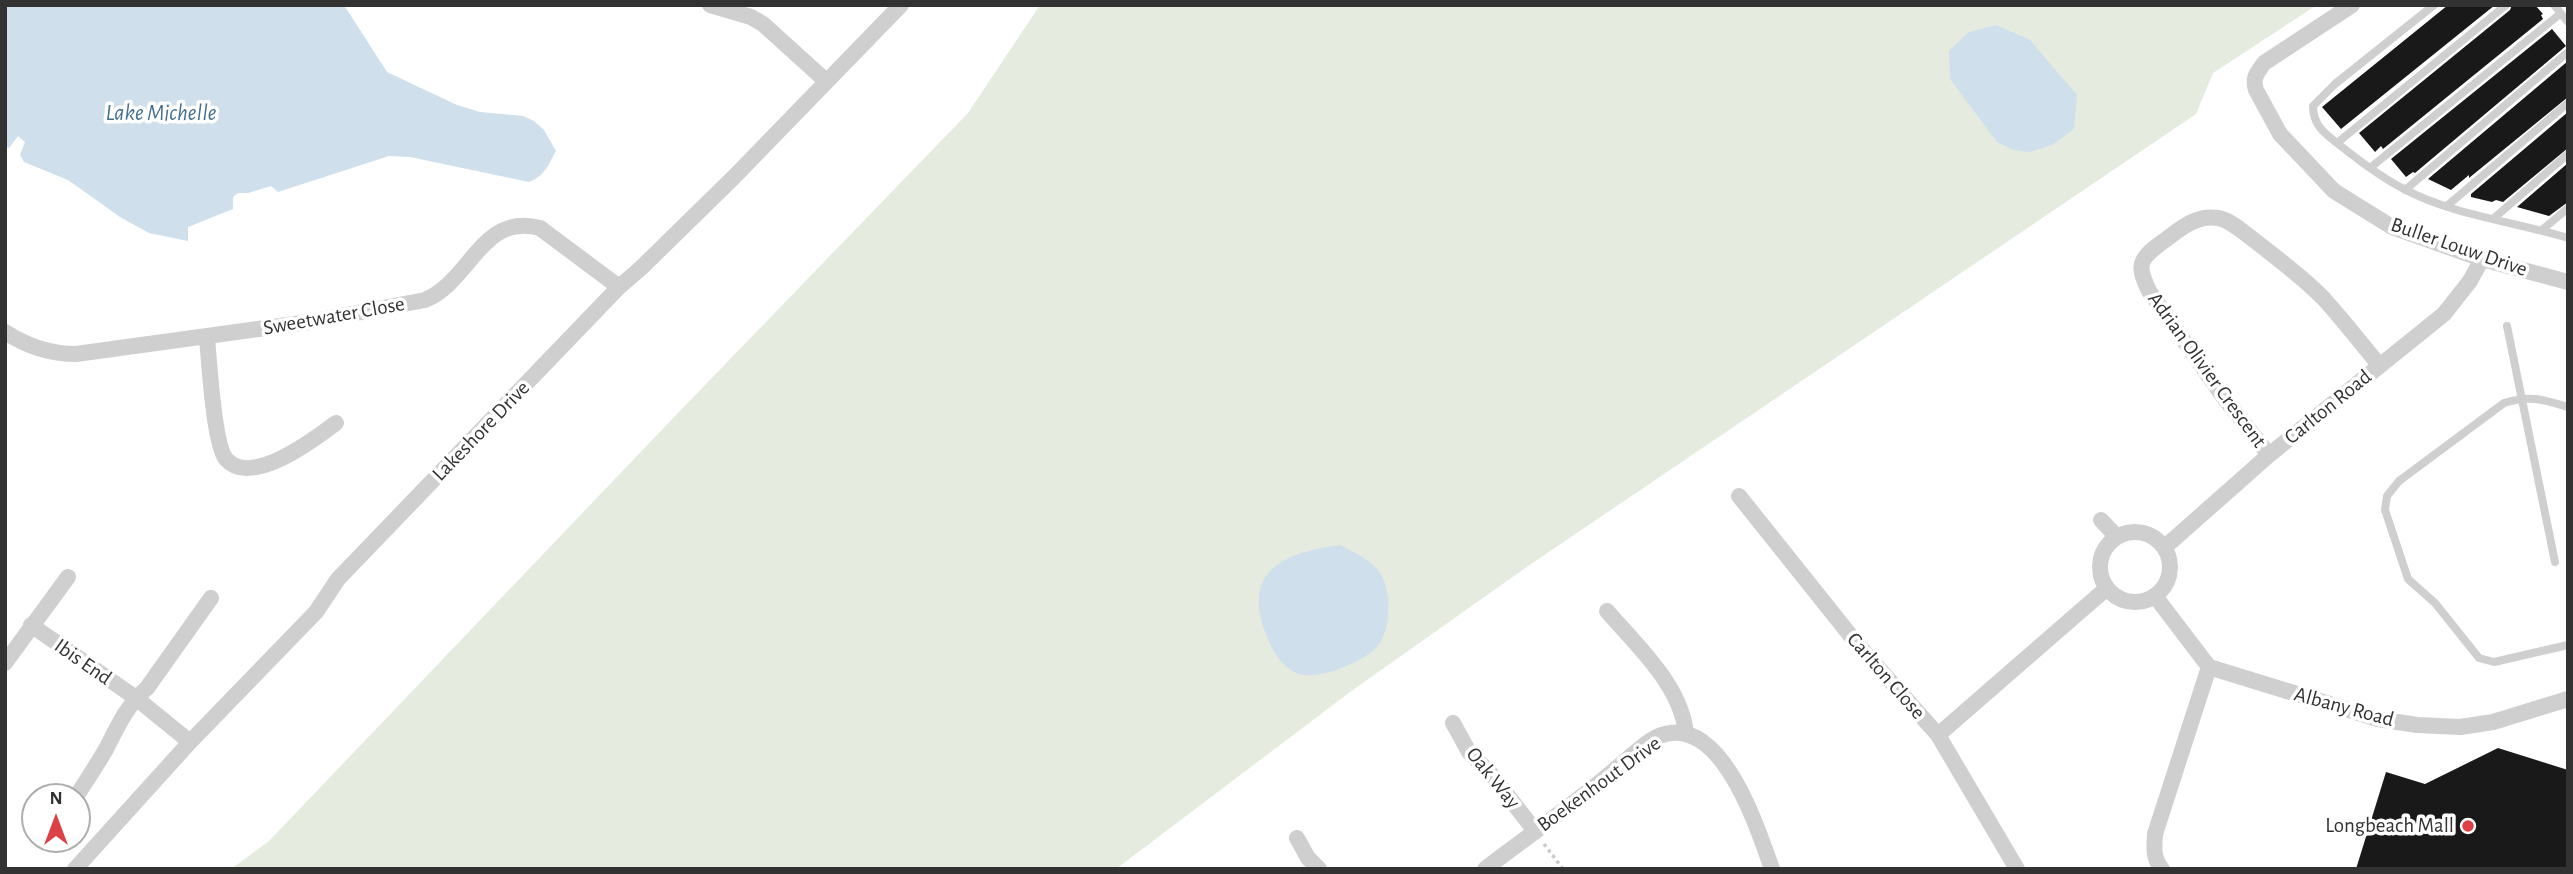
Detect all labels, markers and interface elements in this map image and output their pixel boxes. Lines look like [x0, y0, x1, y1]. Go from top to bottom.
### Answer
water label: Lake Michelle [105, 99, 217, 127]
street label: Buller Louw Drive [2387, 212, 2531, 282]
street label: Adrian Olivier Crescent [2142, 287, 2272, 453]
street label: Sweetwater Close [261, 291, 407, 341]
street label: Carlton Road [2279, 364, 2377, 450]
street label: Lakeshore Drive [427, 376, 535, 486]
street label: Carlton Close [1841, 627, 1931, 725]
street label: Ibis End [49, 633, 117, 691]
street label: Albany Road [2291, 682, 2397, 732]
street label: Boekenhout Drive [1532, 731, 1666, 837]
street label: Oak Way [1461, 742, 1525, 814]
north arrow [21, 783, 91, 853]
text: N [49, 789, 63, 808]
place label: Longbeach Mall [2325, 813, 2454, 839]
marker: Longbeach Mall [2460, 818, 2476, 834]

